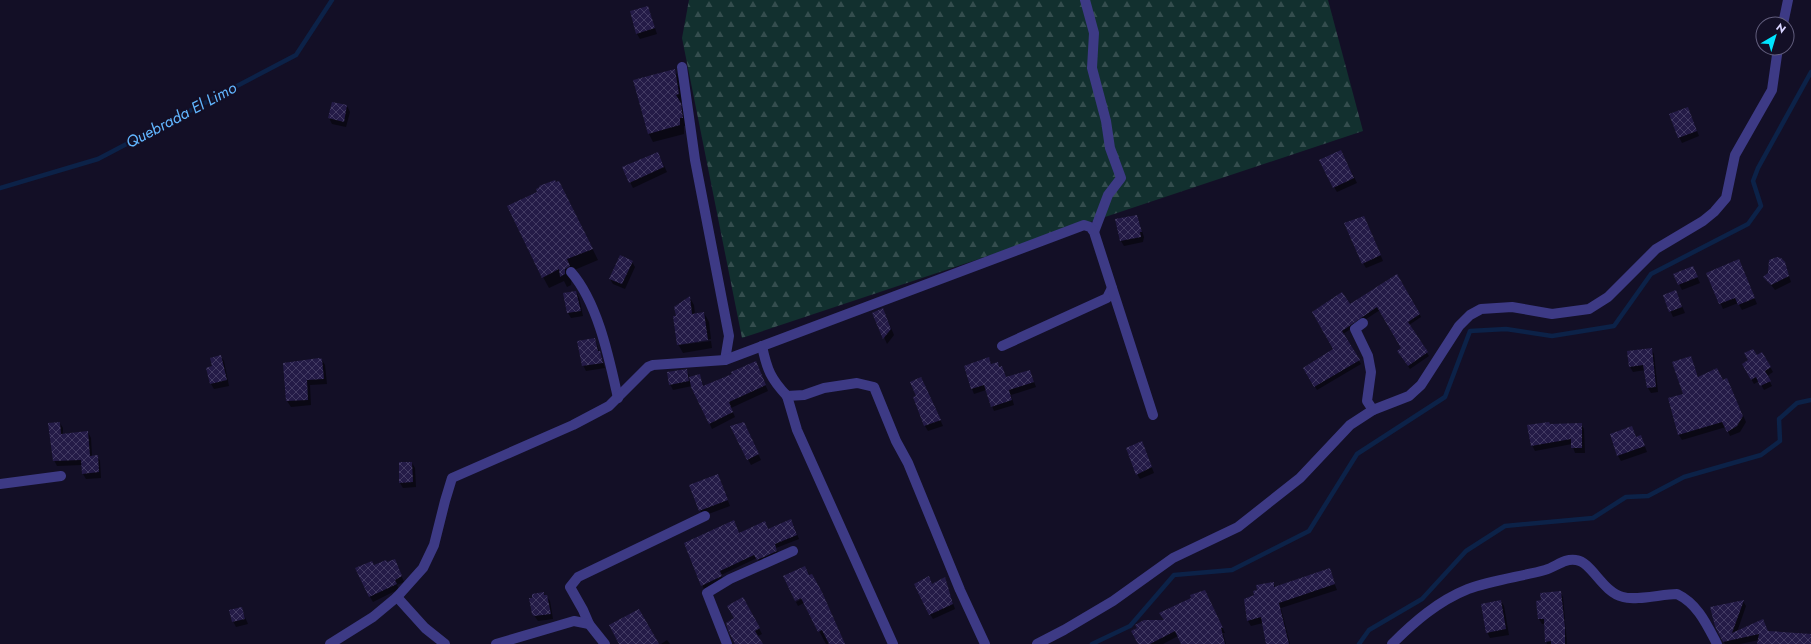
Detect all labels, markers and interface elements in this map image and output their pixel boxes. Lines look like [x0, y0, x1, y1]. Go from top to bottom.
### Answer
north arrow [1755, 16, 1795, 56]
text: N [1773, 19, 1790, 37]
water label: Quebrada El Limo [122, 76, 241, 154]

